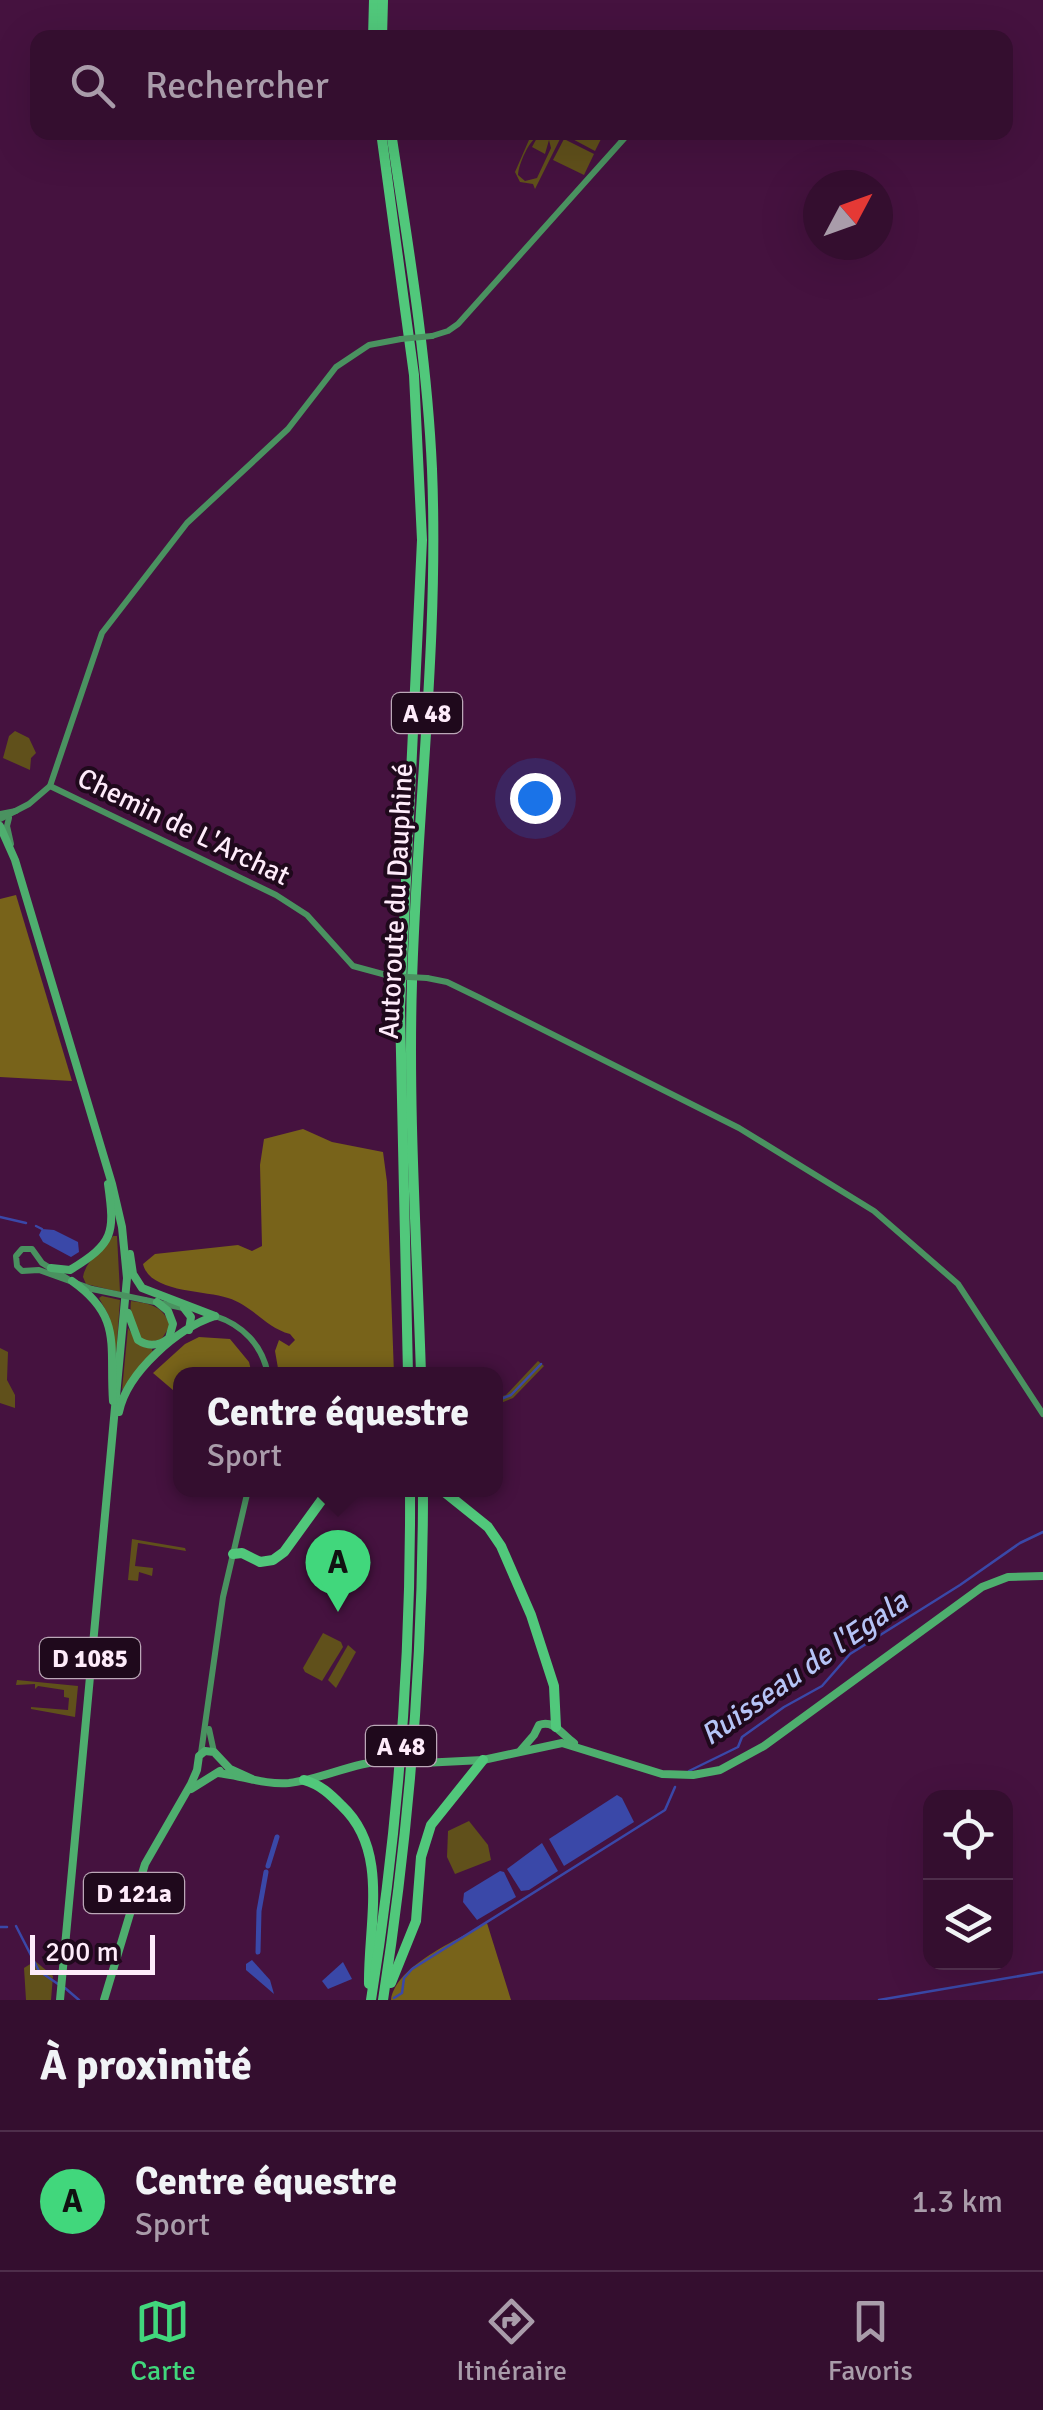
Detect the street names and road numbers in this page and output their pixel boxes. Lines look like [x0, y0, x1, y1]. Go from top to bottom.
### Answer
road number: A 48 [392, 693, 462, 733]
street label: Chemin de L'Archat [72, 761, 295, 893]
street label: Autoroute du Dauphiné [372, 762, 420, 1040]
road number: D 1085 [40, 1638, 140, 1678]
road number: A 48 [366, 1726, 436, 1766]
road number: D 121a [84, 1873, 184, 1913]

